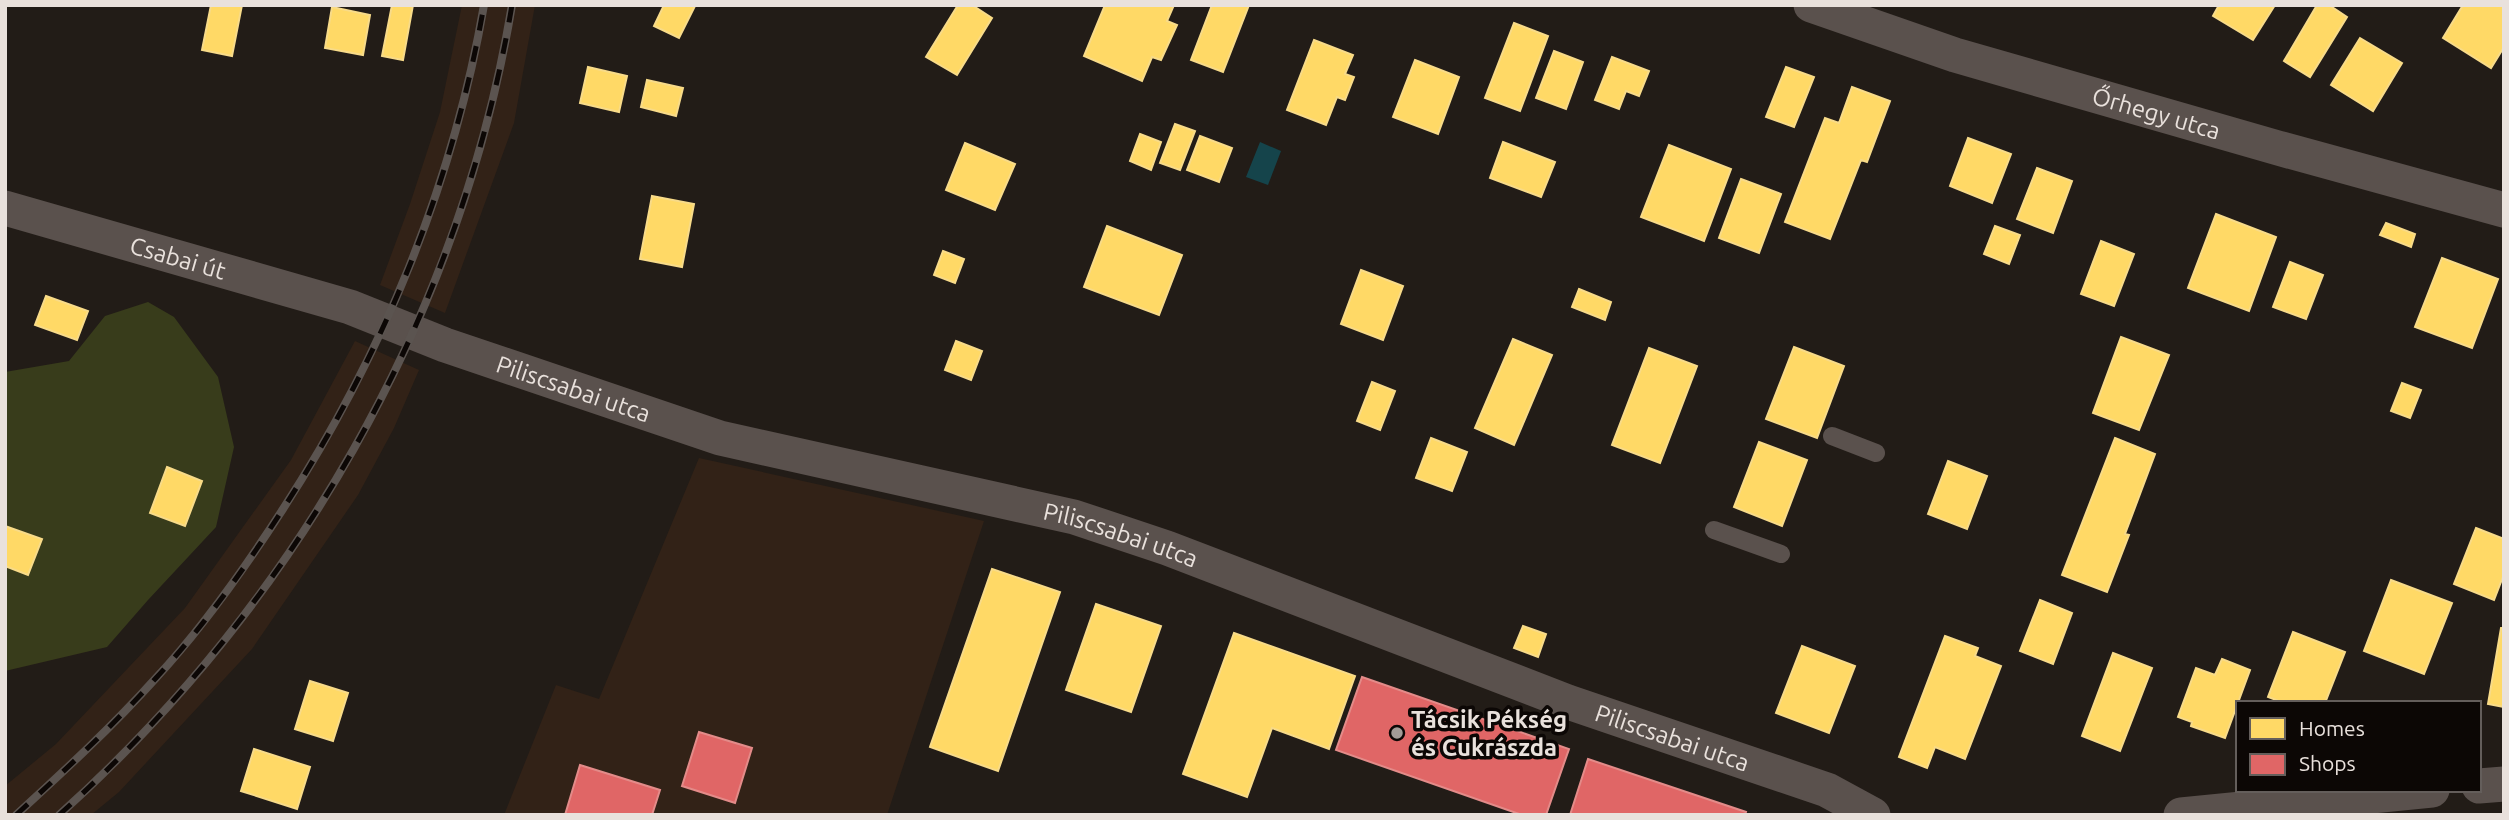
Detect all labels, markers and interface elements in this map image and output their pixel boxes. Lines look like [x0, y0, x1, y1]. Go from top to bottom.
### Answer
street label: Őrhegy utca [2089, 81, 2224, 144]
street label: Csabai út [127, 231, 230, 284]
street label: Piliscsabai utca [493, 350, 654, 427]
street label: Piliscsabai utca [1041, 497, 1202, 572]
street label: Piliscsabai utca [1592, 699, 1753, 776]
legend [2236, 701, 2481, 792]
place label: Tácsik Pékség és Cukrászda [1411, 706, 1567, 761]
text: Homes [2299, 716, 2365, 740]
marker: Tácsik Pékség és Cukrászda [1389, 725, 1405, 741]
text: Shops [2299, 751, 2356, 775]

